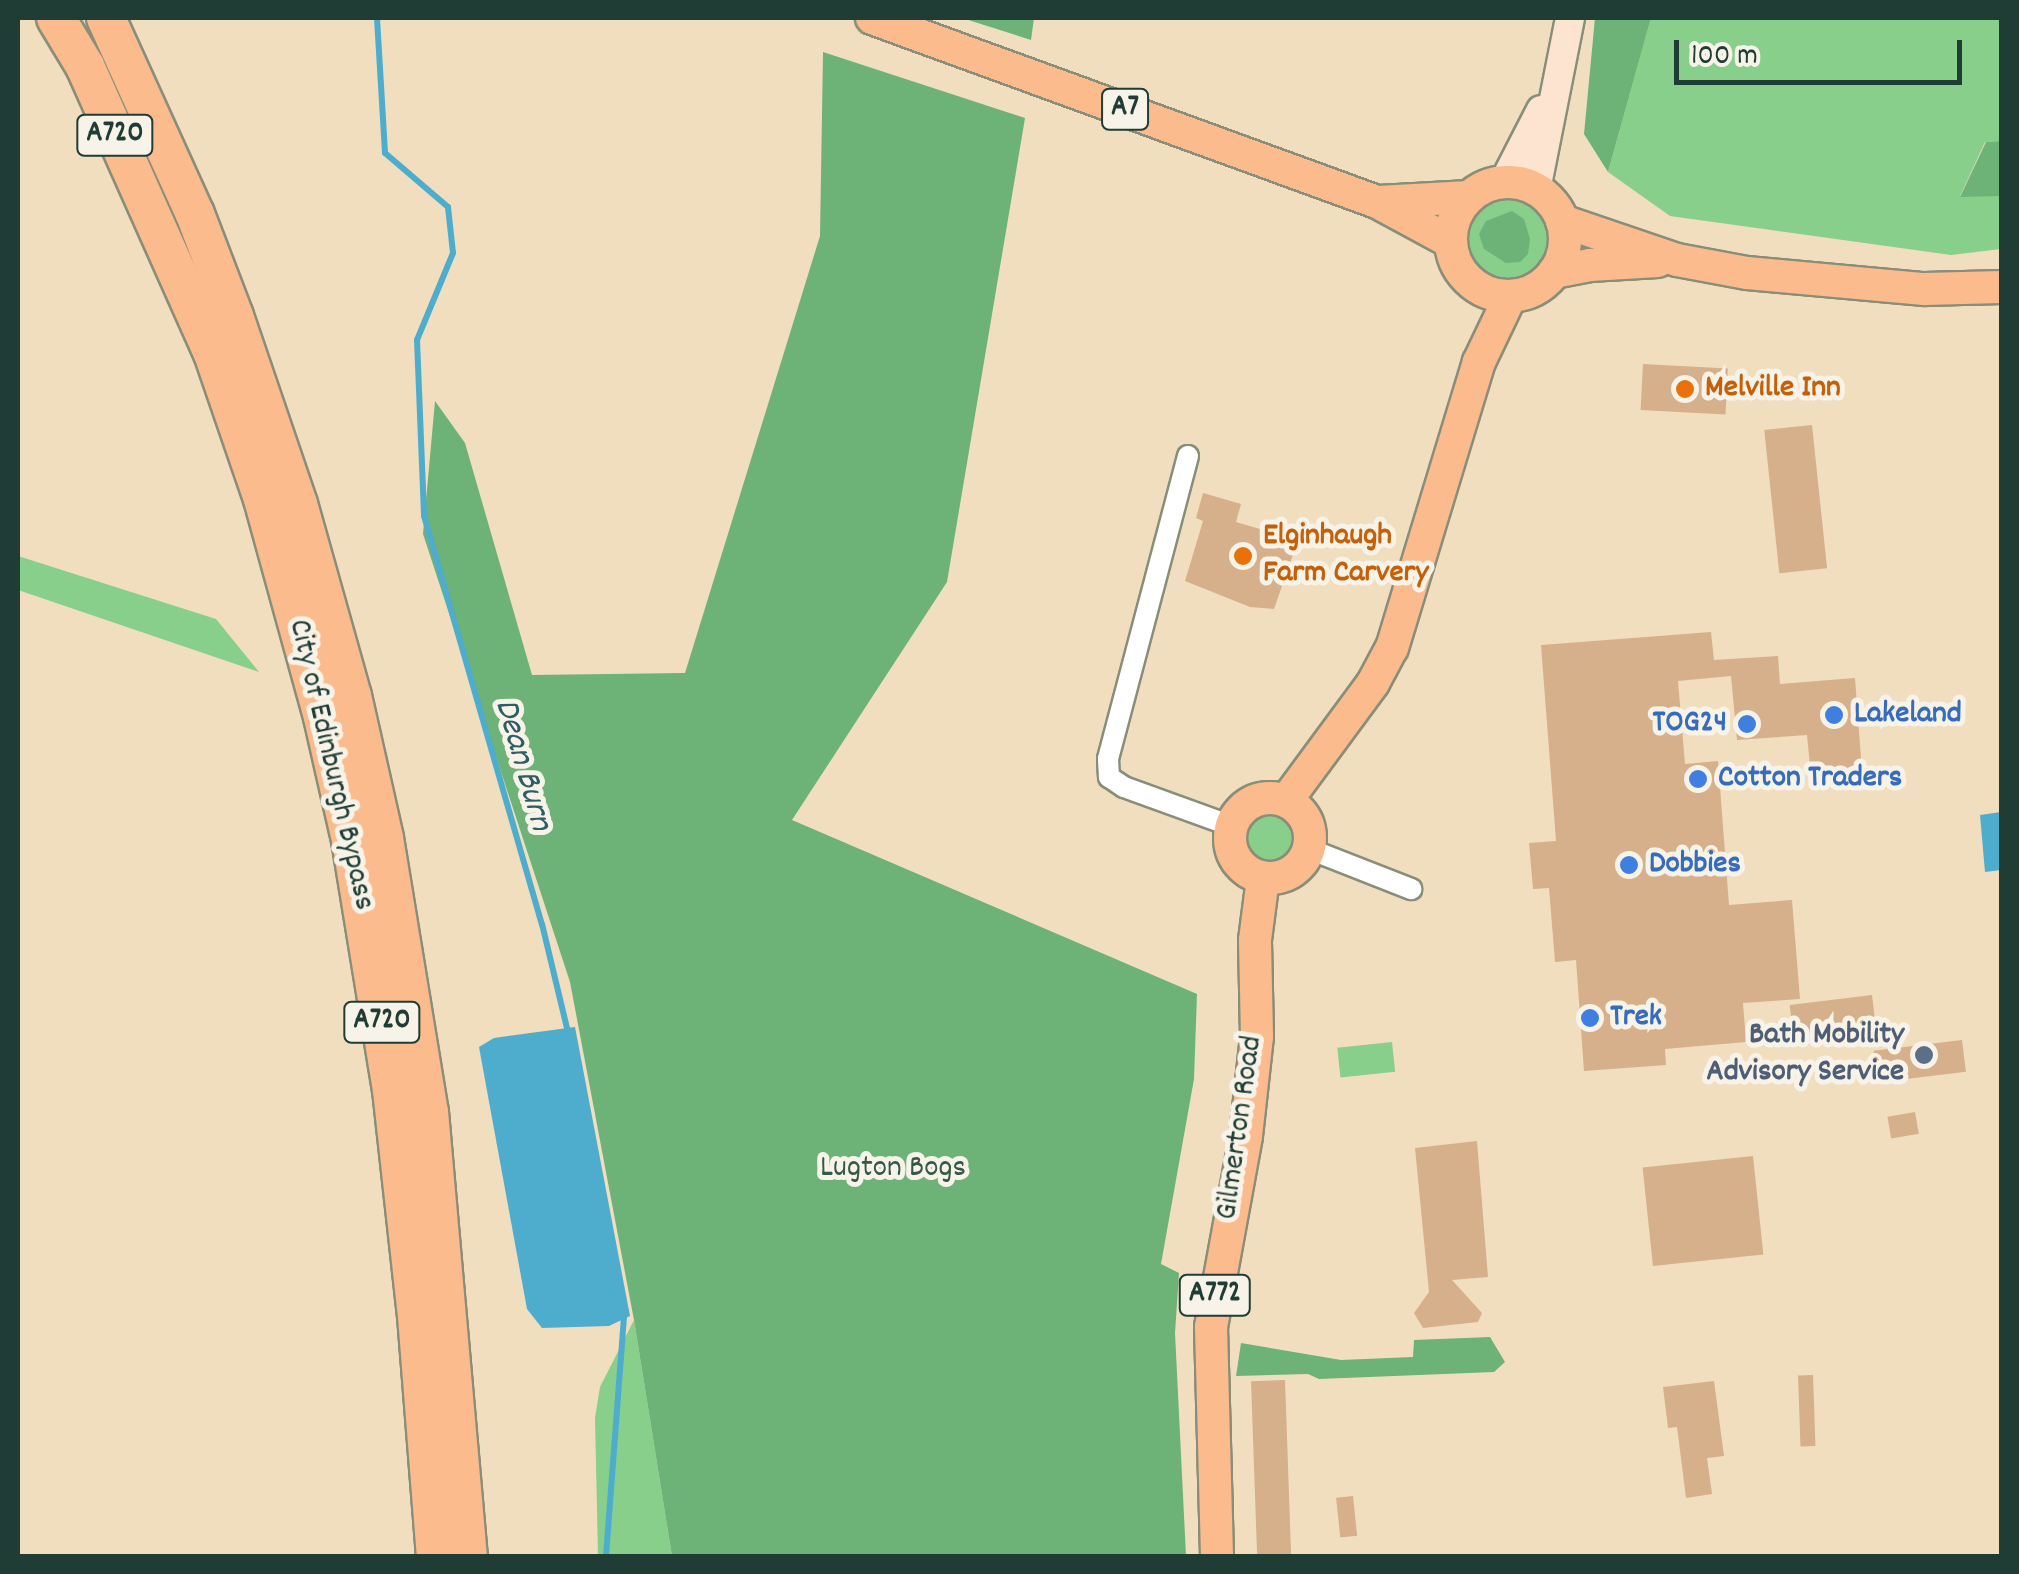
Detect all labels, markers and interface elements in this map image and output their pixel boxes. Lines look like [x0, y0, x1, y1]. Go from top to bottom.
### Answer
scale bar [1679, 20, 1966, 82]
text: 100 m [1691, 36, 1758, 79]
road number: A7 [1100, 84, 1150, 134]
road number: A720 [75, 110, 155, 160]
place label: Melville Inn [1705, 370, 1841, 408]
marker: Melville Inn [1674, 378, 1696, 400]
place label: Elginhaugh Farm Carvery [1263, 519, 1428, 594]
marker: Elginhaugh Farm Carvery [1232, 545, 1254, 567]
street label: City of Edinburgh Bypass [278, 616, 382, 914]
water label: Dean Burn [483, 694, 561, 836]
place label: Lakeland [1854, 696, 1962, 734]
marker: Lakeland [1823, 704, 1845, 726]
place label: TOG24 [1652, 705, 1727, 743]
marker: TOG24 [1736, 713, 1758, 735]
place label: Cotton Traders [1718, 760, 1902, 798]
marker: Cotton Traders [1687, 768, 1709, 790]
place label: Dobbies [1649, 846, 1741, 884]
marker: Dobbies [1618, 854, 1640, 876]
road number: A720 [342, 997, 422, 1047]
place label: Trek [1610, 999, 1662, 1037]
marker: Trek [1579, 1007, 1601, 1029]
place label: Bath Mobility Advisory Service [1706, 1018, 1904, 1093]
street label: Gilmerton Road [1209, 1033, 1273, 1223]
marker: Bath Mobility Advisory Service [1913, 1044, 1935, 1066]
park label: Lugton Bogs [820, 1150, 966, 1188]
road number: A772 [1178, 1270, 1252, 1320]

